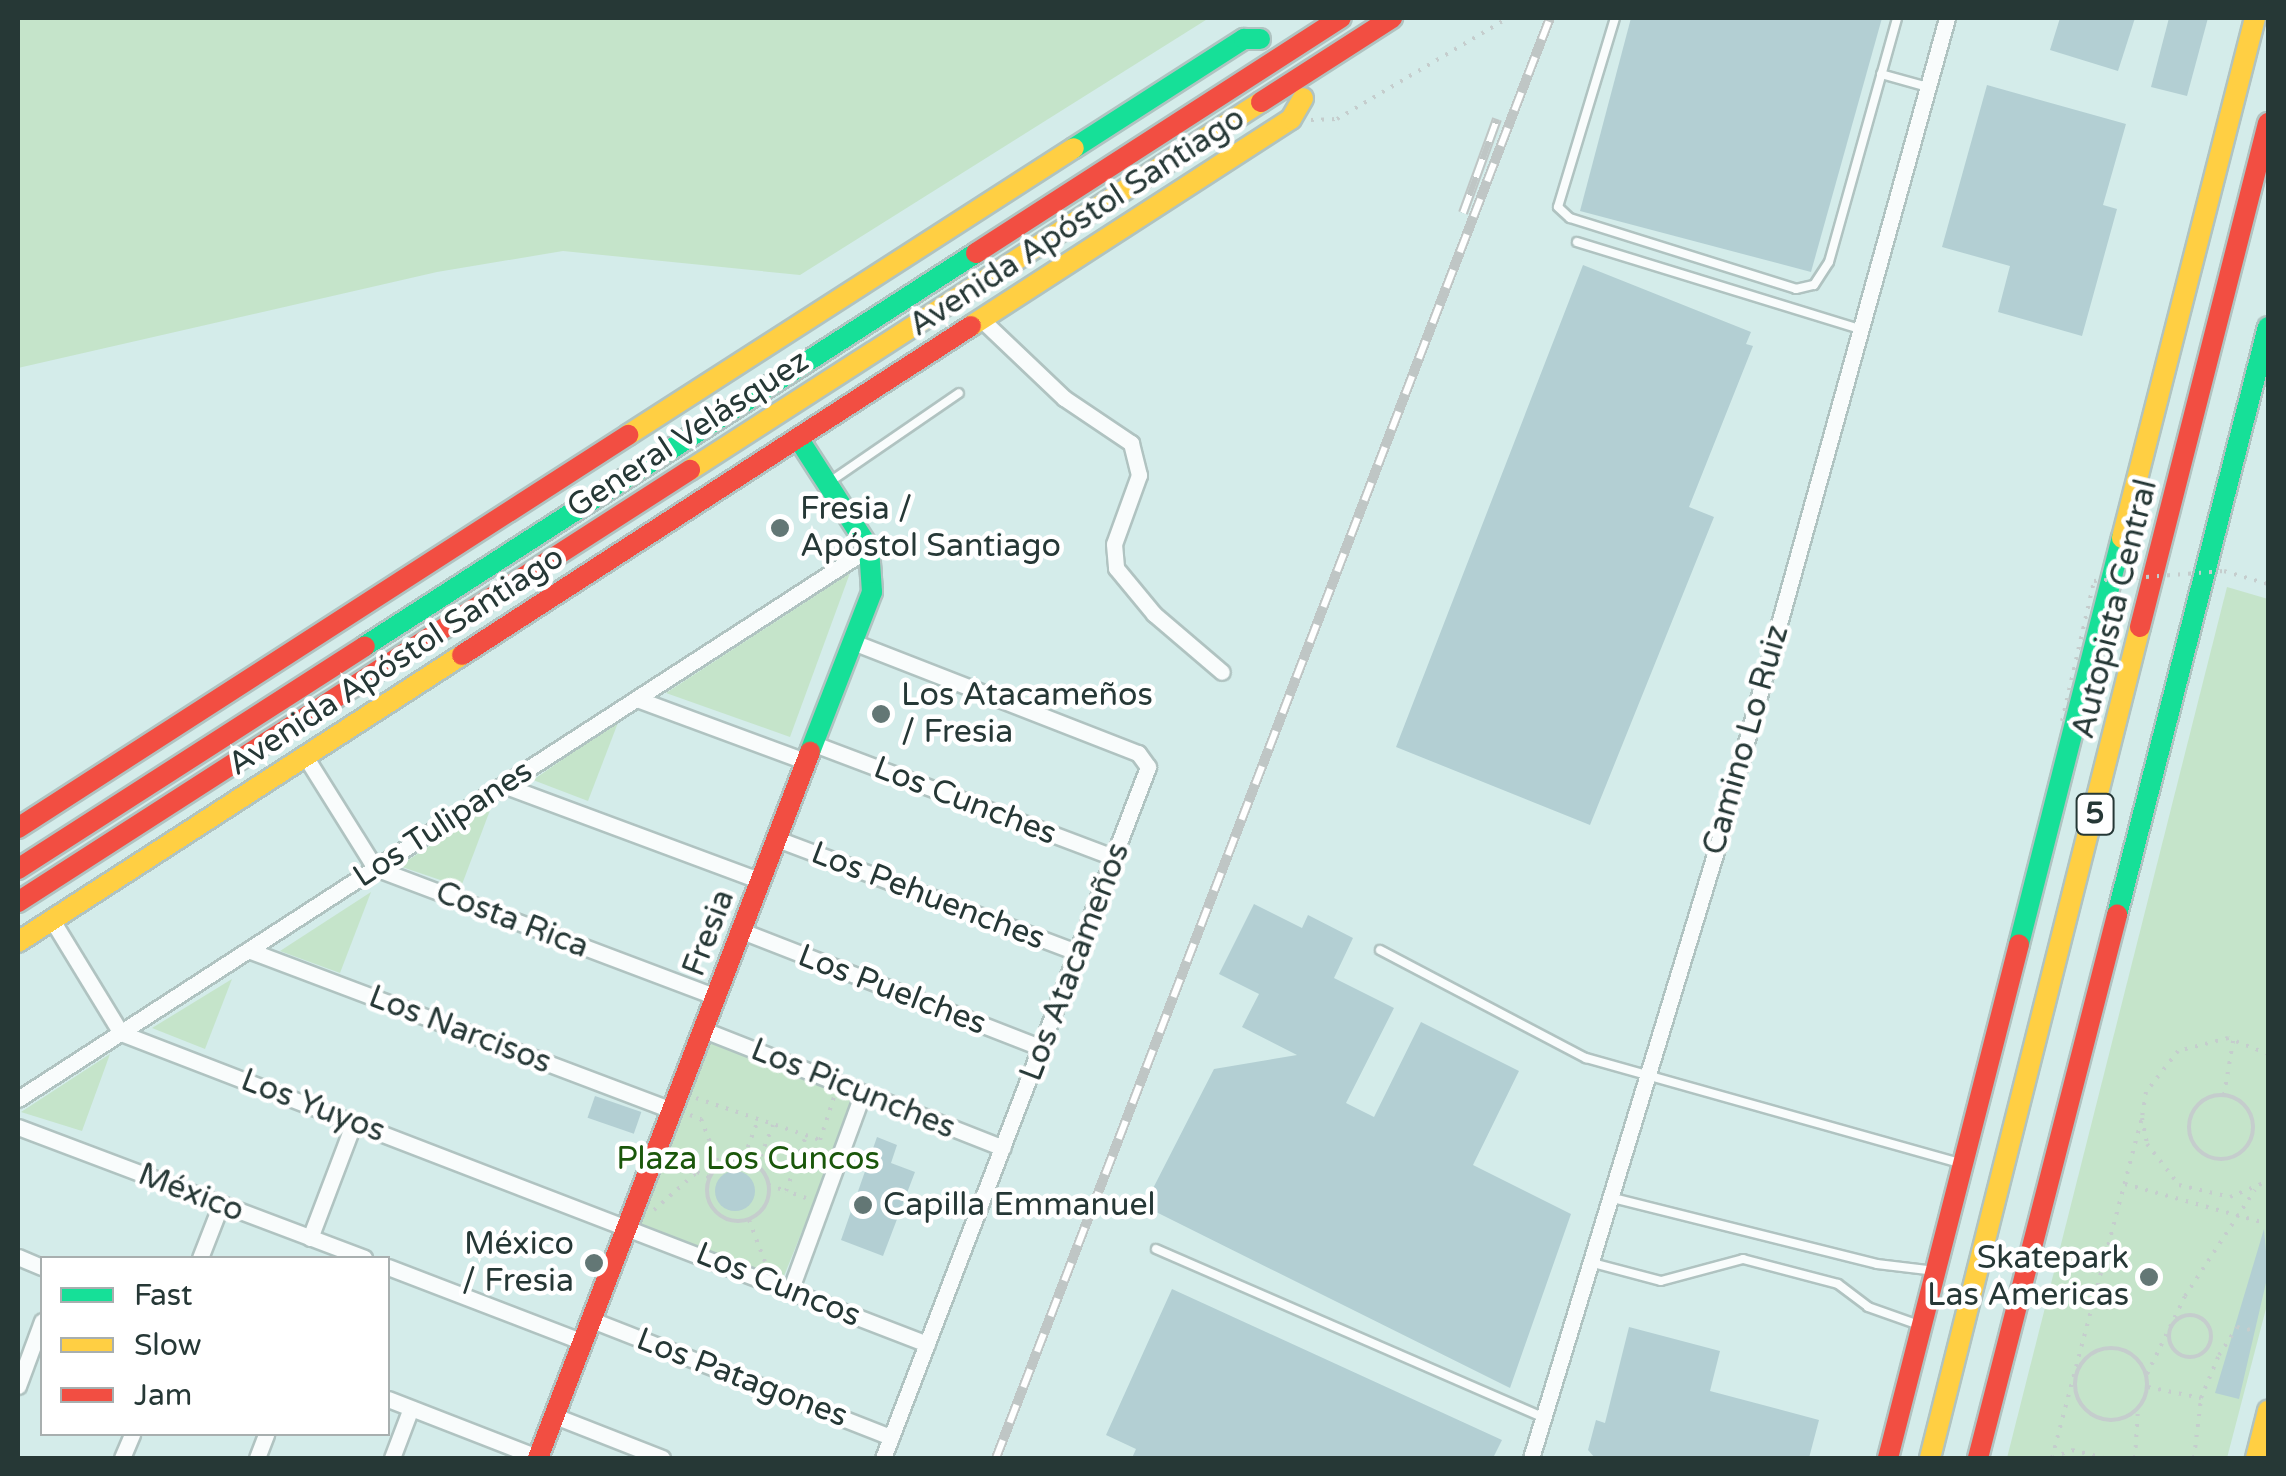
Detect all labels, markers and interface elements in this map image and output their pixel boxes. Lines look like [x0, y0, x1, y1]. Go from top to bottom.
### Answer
street label: Avenida Apóstol Santiago [902, 99, 1252, 345]
street label: General Velásquez [560, 342, 816, 526]
street label: Autopista Central [2064, 475, 2166, 743]
place label: Fresia / Apóstol Santiago [800, 491, 1061, 566]
marker: Fresia / Apóstol Santiago [769, 517, 791, 539]
street label: Avenida Apóstol Santiago [221, 538, 571, 784]
street label: Camino Lo Ruiz [1695, 621, 1797, 859]
place label: Los Atacameños / Fresia [901, 677, 1153, 752]
marker: Los Atacameños / Fresia [870, 703, 892, 725]
street label: Los Cunches [868, 749, 1062, 853]
street label: Los Tulipanes [346, 752, 540, 896]
road number: 5 [2075, 789, 2115, 839]
street label: Los Pehuenches [806, 834, 1050, 958]
street label: Los Atacameños [1012, 838, 1138, 1086]
street label: Costa Rica [430, 873, 594, 967]
street label: Fresia [675, 884, 743, 982]
street label: Los Puelches [792, 937, 992, 1043]
street label: Los Narcisos [363, 978, 557, 1082]
street label: Los Picunches [745, 1031, 961, 1147]
street label: Los Yuyos [236, 1061, 390, 1151]
park label: Plaza Los Cuncos [616, 1140, 880, 1178]
street label: México [133, 1155, 249, 1231]
place label: Capilla Emmanuel [883, 1186, 1155, 1224]
marker: Capilla Emmanuel [852, 1194, 874, 1216]
place label: México / Fresia [462, 1226, 574, 1301]
street label: Los Cuncos [690, 1235, 866, 1335]
place label: Skatepark Las Americas [1927, 1240, 2129, 1315]
marker: México / Fresia [583, 1252, 605, 1274]
legend [40, 1256, 390, 1436]
marker: Skatepark Las Americas [2138, 1266, 2160, 1288]
text: Fast [134, 1277, 193, 1314]
street label: Los Patagones [631, 1320, 853, 1436]
text: Slow [134, 1327, 202, 1364]
text: Jam [134, 1377, 192, 1414]

